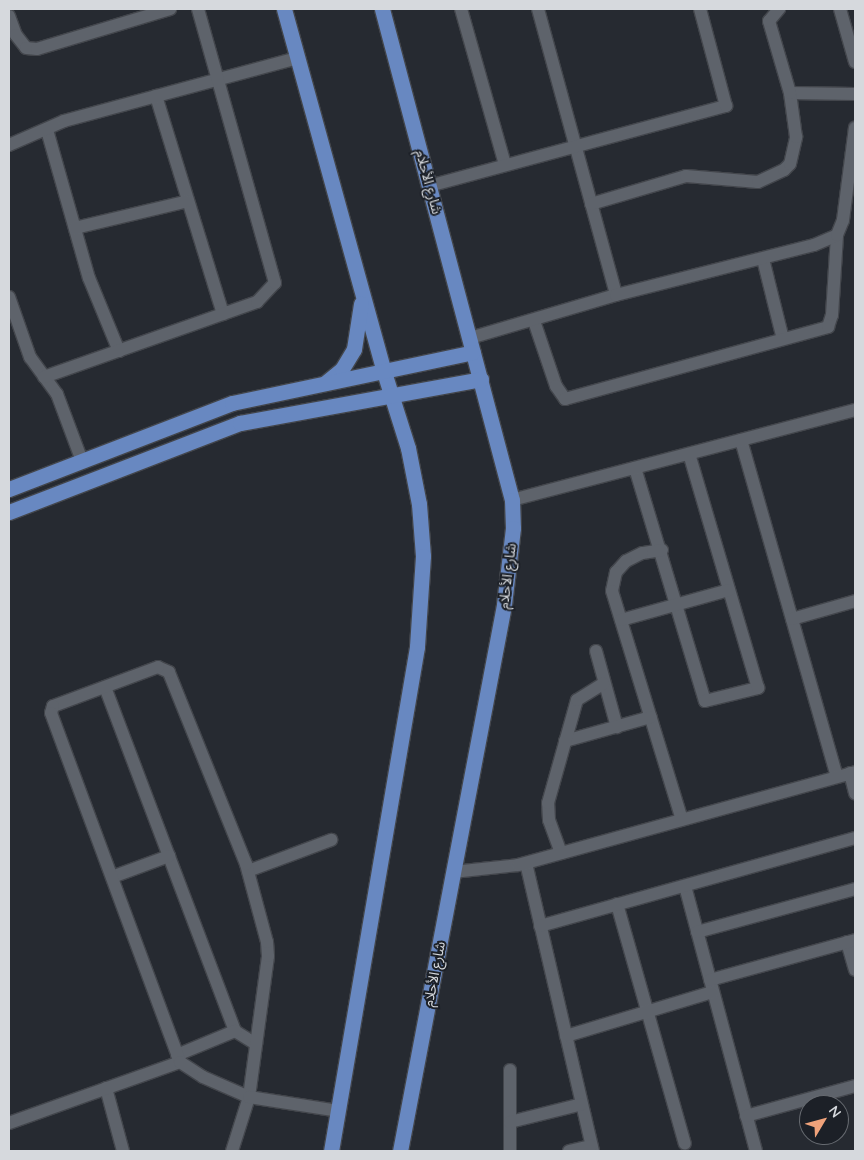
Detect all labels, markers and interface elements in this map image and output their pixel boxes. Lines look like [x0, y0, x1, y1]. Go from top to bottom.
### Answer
street label: شارع الأحلام [412, 148, 446, 216]
street label: شارع الأحلام [495, 542, 519, 610]
street label: شارع الأحلام [419, 940, 449, 1008]
north arrow [799, 1095, 849, 1145]
text: N [825, 1102, 845, 1121]

